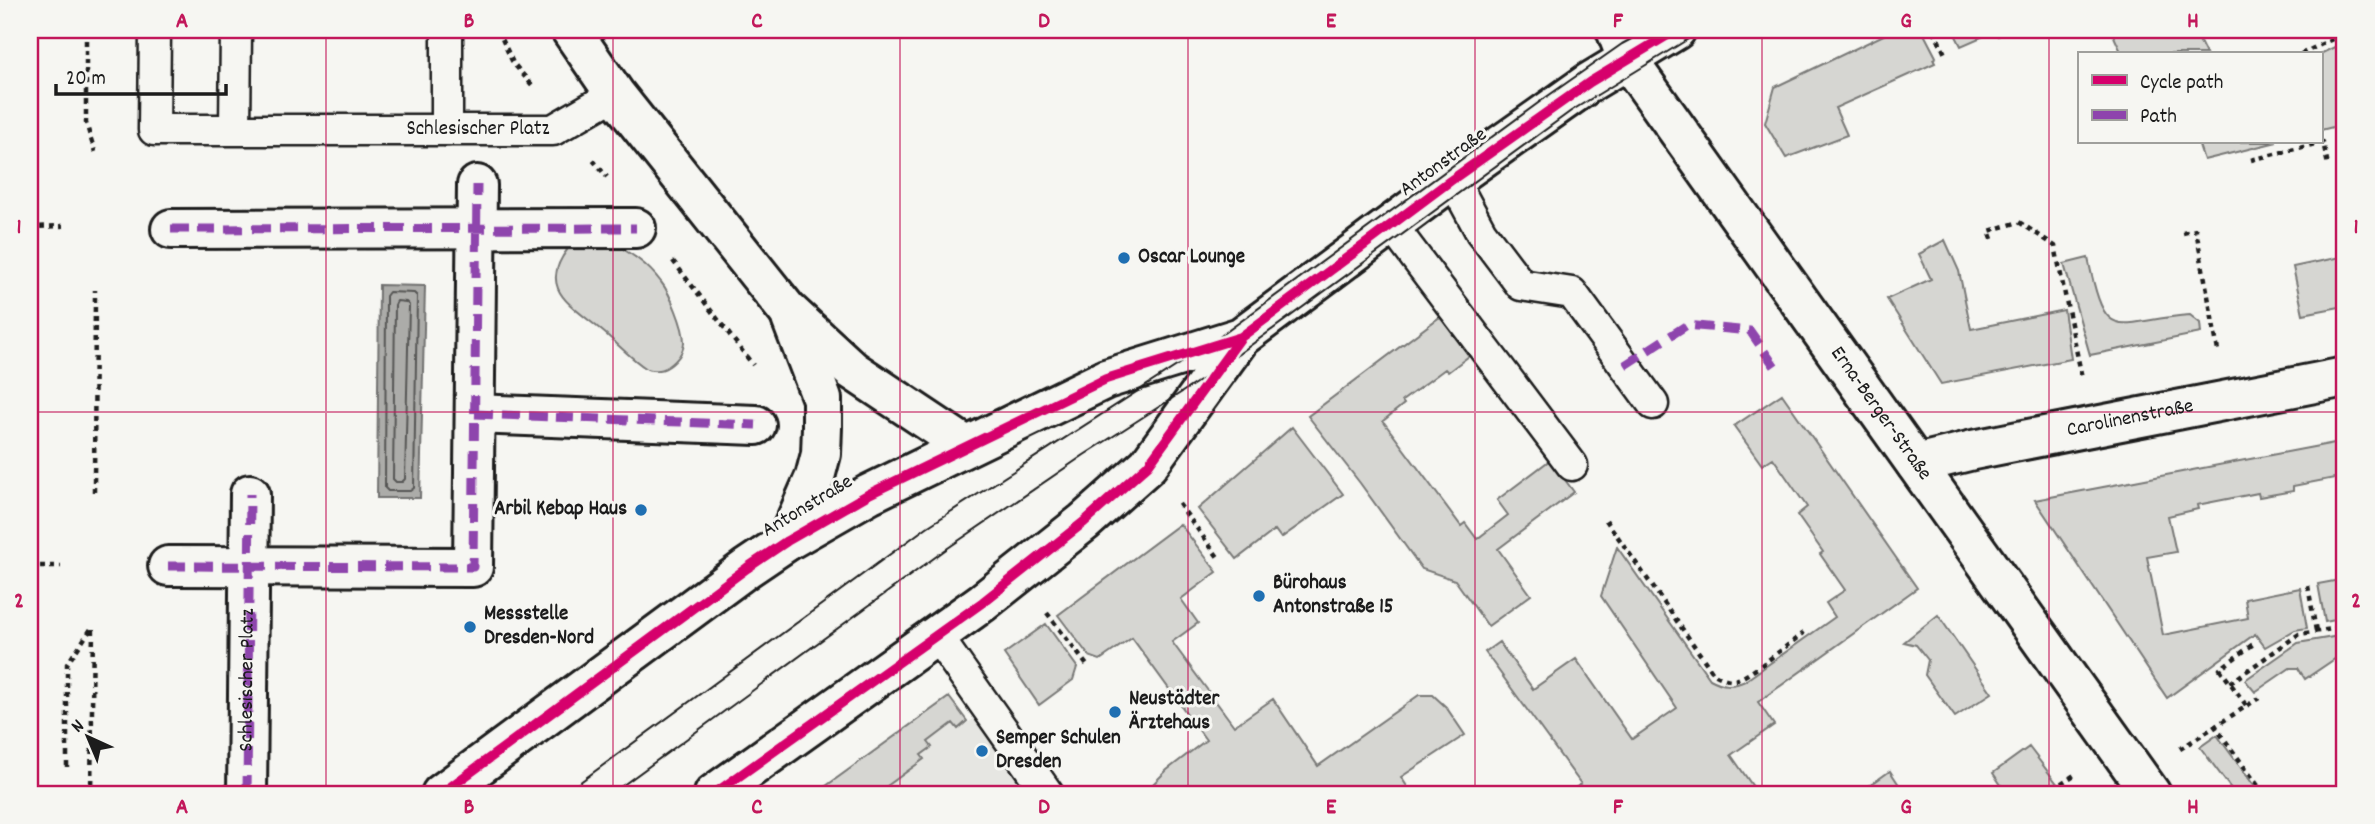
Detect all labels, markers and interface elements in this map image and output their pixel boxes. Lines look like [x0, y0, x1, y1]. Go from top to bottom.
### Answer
text: A [176, 6, 188, 39]
text: B [464, 6, 475, 39]
text: C [751, 6, 763, 39]
text: D [1038, 6, 1050, 39]
text: E [1326, 6, 1337, 39]
text: F [1613, 6, 1624, 39]
text: G [1900, 6, 1912, 39]
text: H [2187, 6, 2199, 39]
scale bar [56, 52, 226, 96]
legend [2078, 52, 2322, 144]
text: 20 m [66, 65, 106, 95]
text: Cycle path [2140, 69, 2223, 99]
text: Path [2140, 103, 2177, 133]
street label: Schlesischer Platz [406, 115, 550, 145]
street label: Antonstraße [1394, 121, 1494, 205]
text: 1 [16, 212, 22, 245]
text: 1 [2353, 212, 2359, 245]
place label: Oscar Lounge [1138, 243, 1245, 273]
marker: Oscar Lounge [1116, 250, 1132, 266]
street label: Erna-Berger-Straße [1822, 341, 1938, 487]
street label: Carolinenstraße [2064, 392, 2196, 446]
street label: Antonstraße [757, 468, 859, 546]
place label: Arbil Kebap Haus [494, 495, 627, 525]
marker: Arbil Kebap Haus [633, 502, 649, 518]
place label: Bürohaus Antonstraße 15 [1273, 569, 1394, 623]
text: 2 [14, 586, 24, 619]
text: 2 [2351, 586, 2361, 619]
marker: Bürohaus Antonstraße 15 [1251, 588, 1267, 604]
place label: Messstelle Dresden-Nord [484, 600, 594, 654]
street label: Schlesischer Platz [232, 608, 264, 752]
marker: Messstelle Dresden-Nord [462, 619, 478, 635]
place label: Neustädter Ärztehaus [1129, 685, 1221, 739]
north arrow [52, 702, 122, 772]
marker: Neustädter Ärztehaus [1107, 704, 1123, 720]
text: N [66, 714, 91, 740]
place label: Semper Schulen Dresden [996, 724, 1121, 778]
marker: Semper Schulen Dresden [974, 743, 990, 759]
text: A [176, 792, 188, 824]
text: B [464, 792, 475, 824]
text: C [751, 792, 763, 824]
text: D [1038, 792, 1050, 824]
text: E [1326, 792, 1337, 824]
text: F [1613, 792, 1624, 824]
text: G [1900, 792, 1912, 824]
text: H [2187, 792, 2199, 824]

